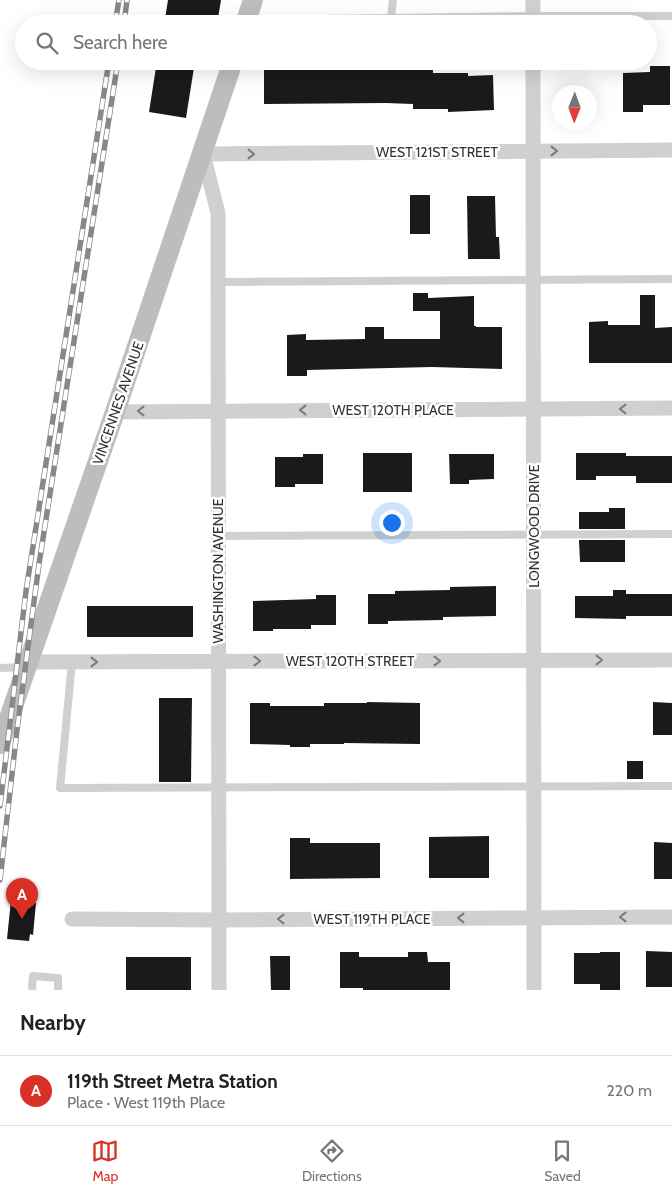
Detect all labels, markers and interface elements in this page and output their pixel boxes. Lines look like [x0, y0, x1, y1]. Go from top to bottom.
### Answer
search box [15, 15, 657, 70]
icon: search [33, 29, 61, 57]
text: Search here [73, 31, 167, 54]
north arrow [552, 85, 597, 130]
street label: WEST 121ST STREET [376, 143, 499, 161]
one-way arrow [550, 146, 558, 156]
one-way arrow [248, 149, 256, 159]
street label: VINCENNES AVENUE [88, 339, 148, 467]
street label: WEST 120TH PLACE [332, 401, 454, 419]
one-way arrow [619, 404, 627, 414]
one-way arrow [299, 405, 307, 415]
one-way arrow [137, 406, 144, 416]
street label: LONGWOOD DRIVE [525, 464, 543, 588]
street label: WASHINGTON AVENUE [209, 498, 227, 644]
your location [379, 510, 405, 536]
street label: WEST 120TH STREET [286, 652, 415, 670]
one-way arrow [596, 655, 604, 665]
one-way arrow [254, 656, 261, 666]
one-way arrow [434, 656, 441, 666]
one-way arrow [91, 657, 99, 667]
pin: A [6, 878, 38, 919]
street label: WEST 119TH PLACE [313, 910, 431, 928]
one-way arrow [619, 912, 627, 922]
one-way arrow [457, 913, 464, 923]
one-way arrow [277, 914, 285, 925]
text: Nearby [20, 1010, 86, 1035]
text: 119th Street Metra Station [67, 1070, 278, 1093]
text: A [31, 1081, 41, 1100]
text: 220 m [606, 1081, 652, 1100]
text: Place · West 119th Place [67, 1093, 225, 1112]
tab: Map [91, 1137, 119, 1185]
tab: Directions [302, 1137, 362, 1185]
tab: Saved [544, 1137, 581, 1185]

